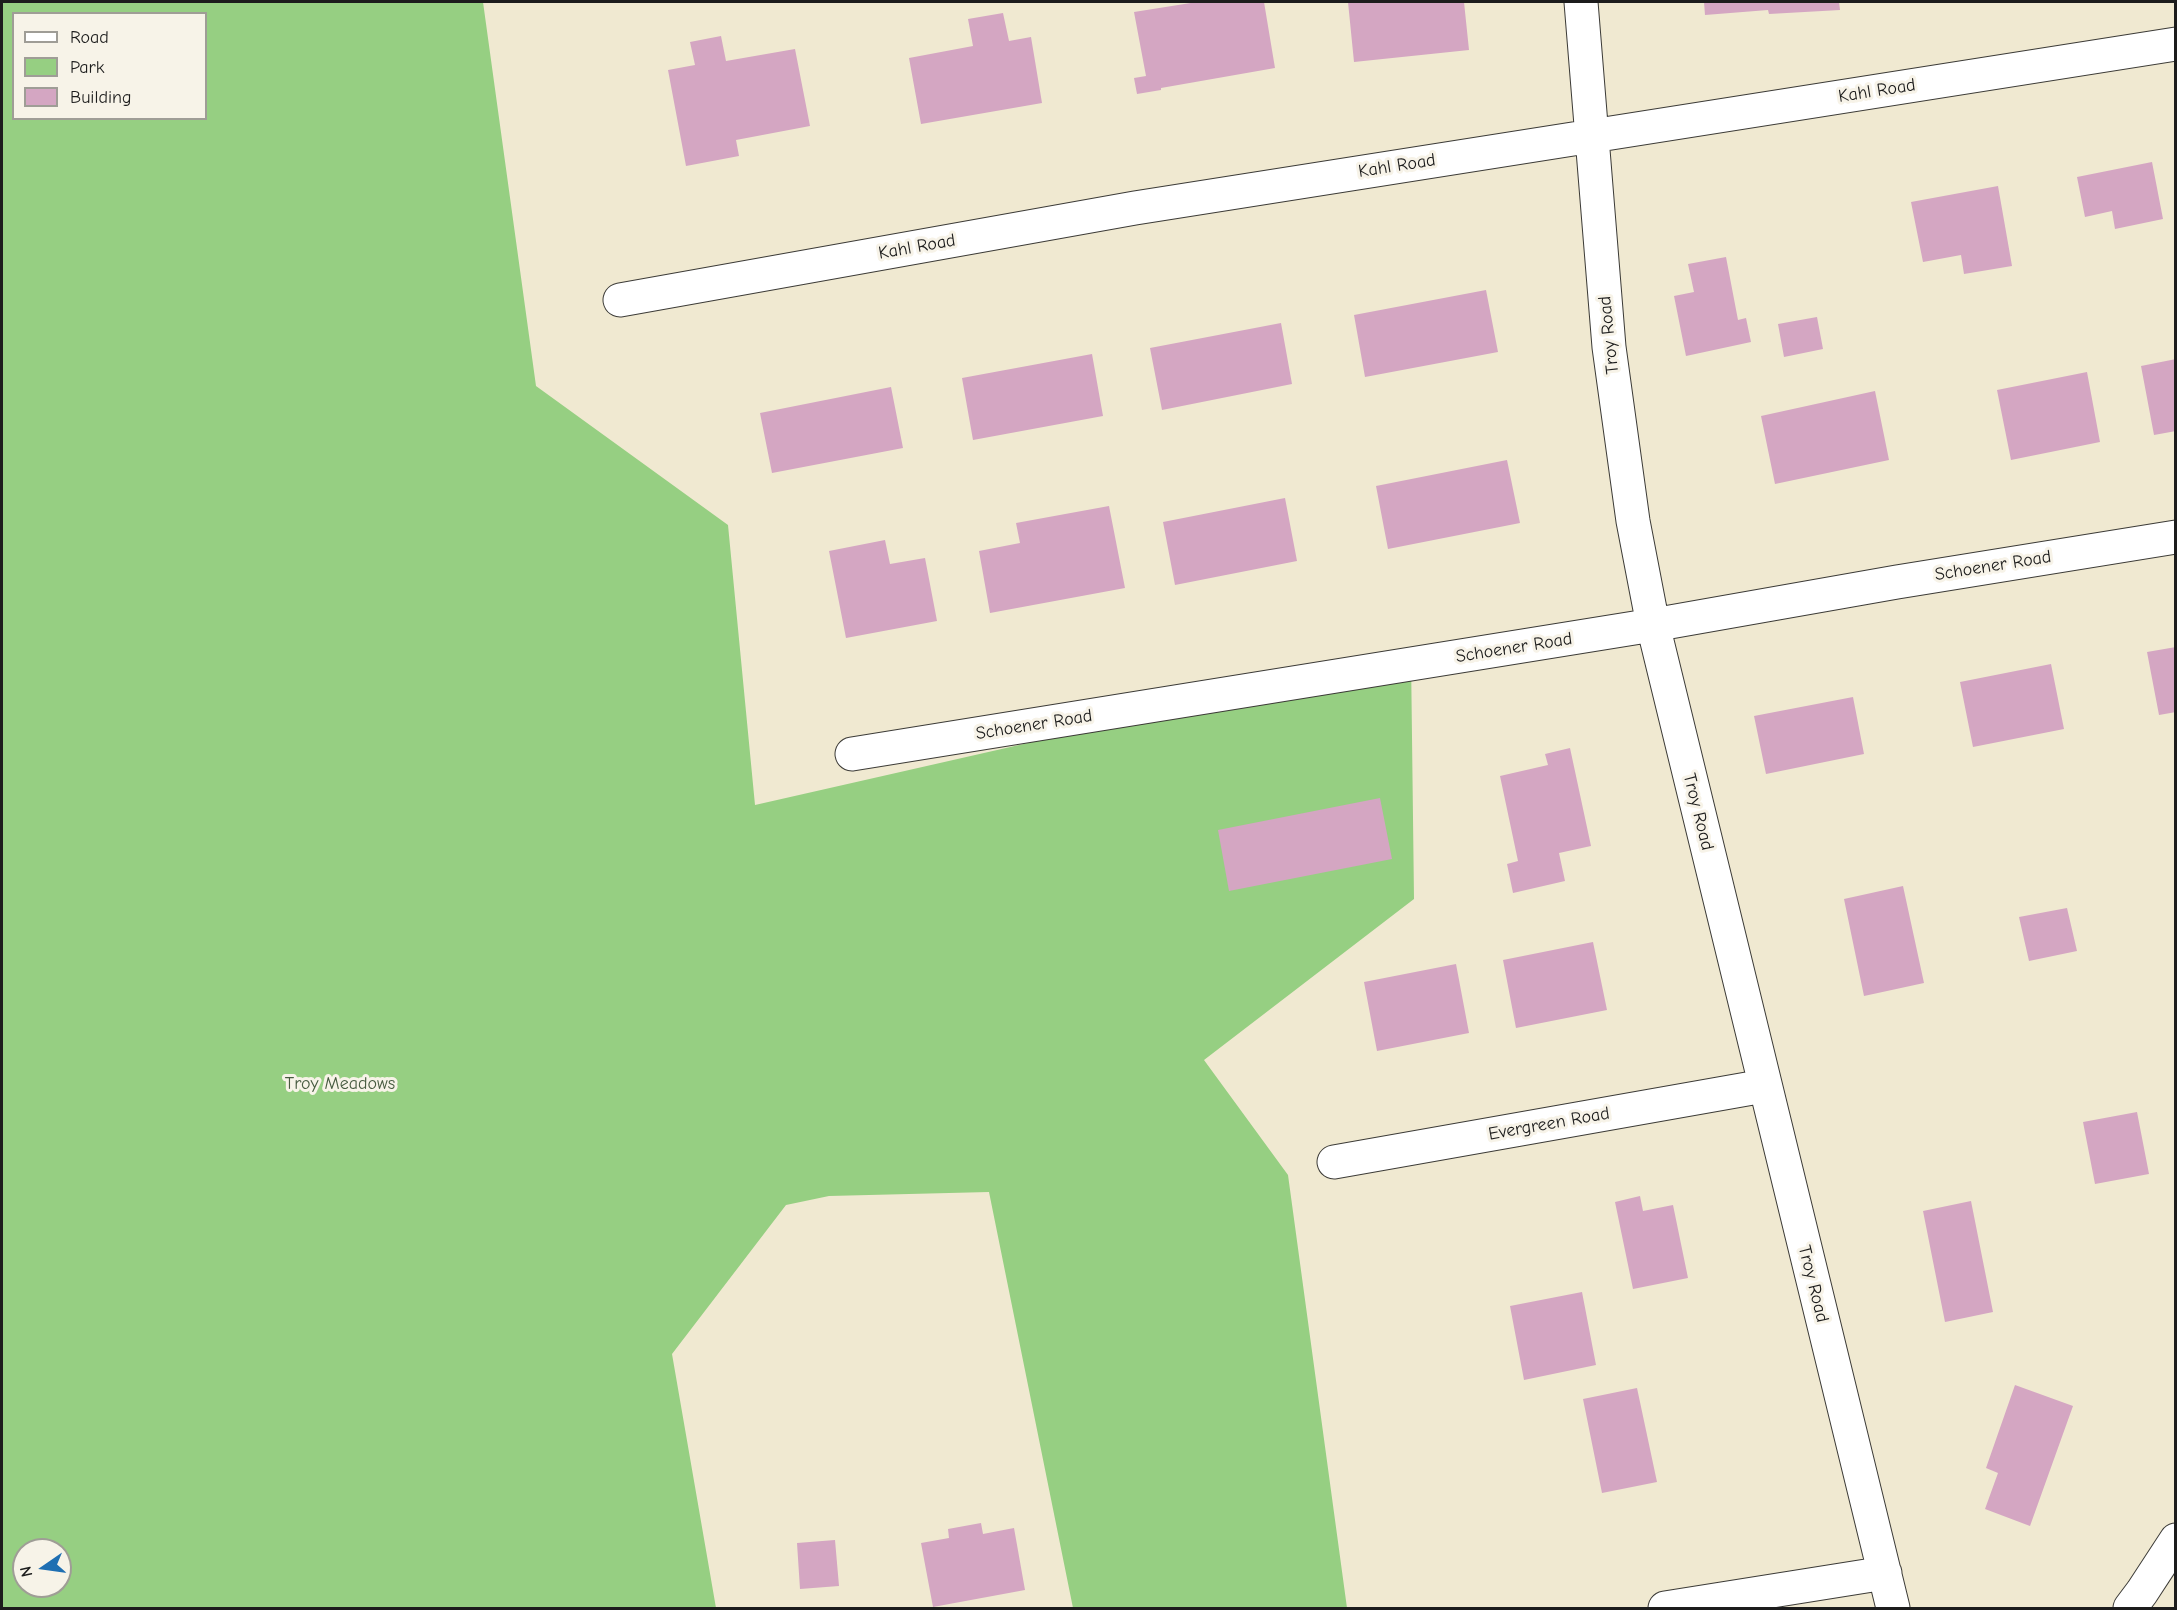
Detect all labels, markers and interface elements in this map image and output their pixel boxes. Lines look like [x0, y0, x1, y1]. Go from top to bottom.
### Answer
legend [12, 12, 207, 120]
text: Road [70, 27, 109, 48]
text: Park [70, 57, 104, 78]
street label: Kahl Road [1837, 74, 1917, 108]
text: Building [70, 87, 132, 108]
street label: Kahl Road [1357, 149, 1437, 183]
street label: Kahl Road [877, 230, 957, 264]
street label: Troy Road [1594, 295, 1624, 375]
street label: Schoener Road [1933, 546, 2053, 586]
street label: Schoener Road [1454, 628, 1574, 668]
street label: Schoener Road [974, 705, 1094, 745]
street label: Troy Road [1678, 771, 1718, 853]
park label: Troy Meadows [285, 1073, 395, 1095]
street label: Evergreen Road [1487, 1103, 1611, 1145]
street label: Troy Road [1793, 1243, 1833, 1325]
north arrow [12, 1538, 72, 1598]
text: N [16, 1564, 36, 1579]

